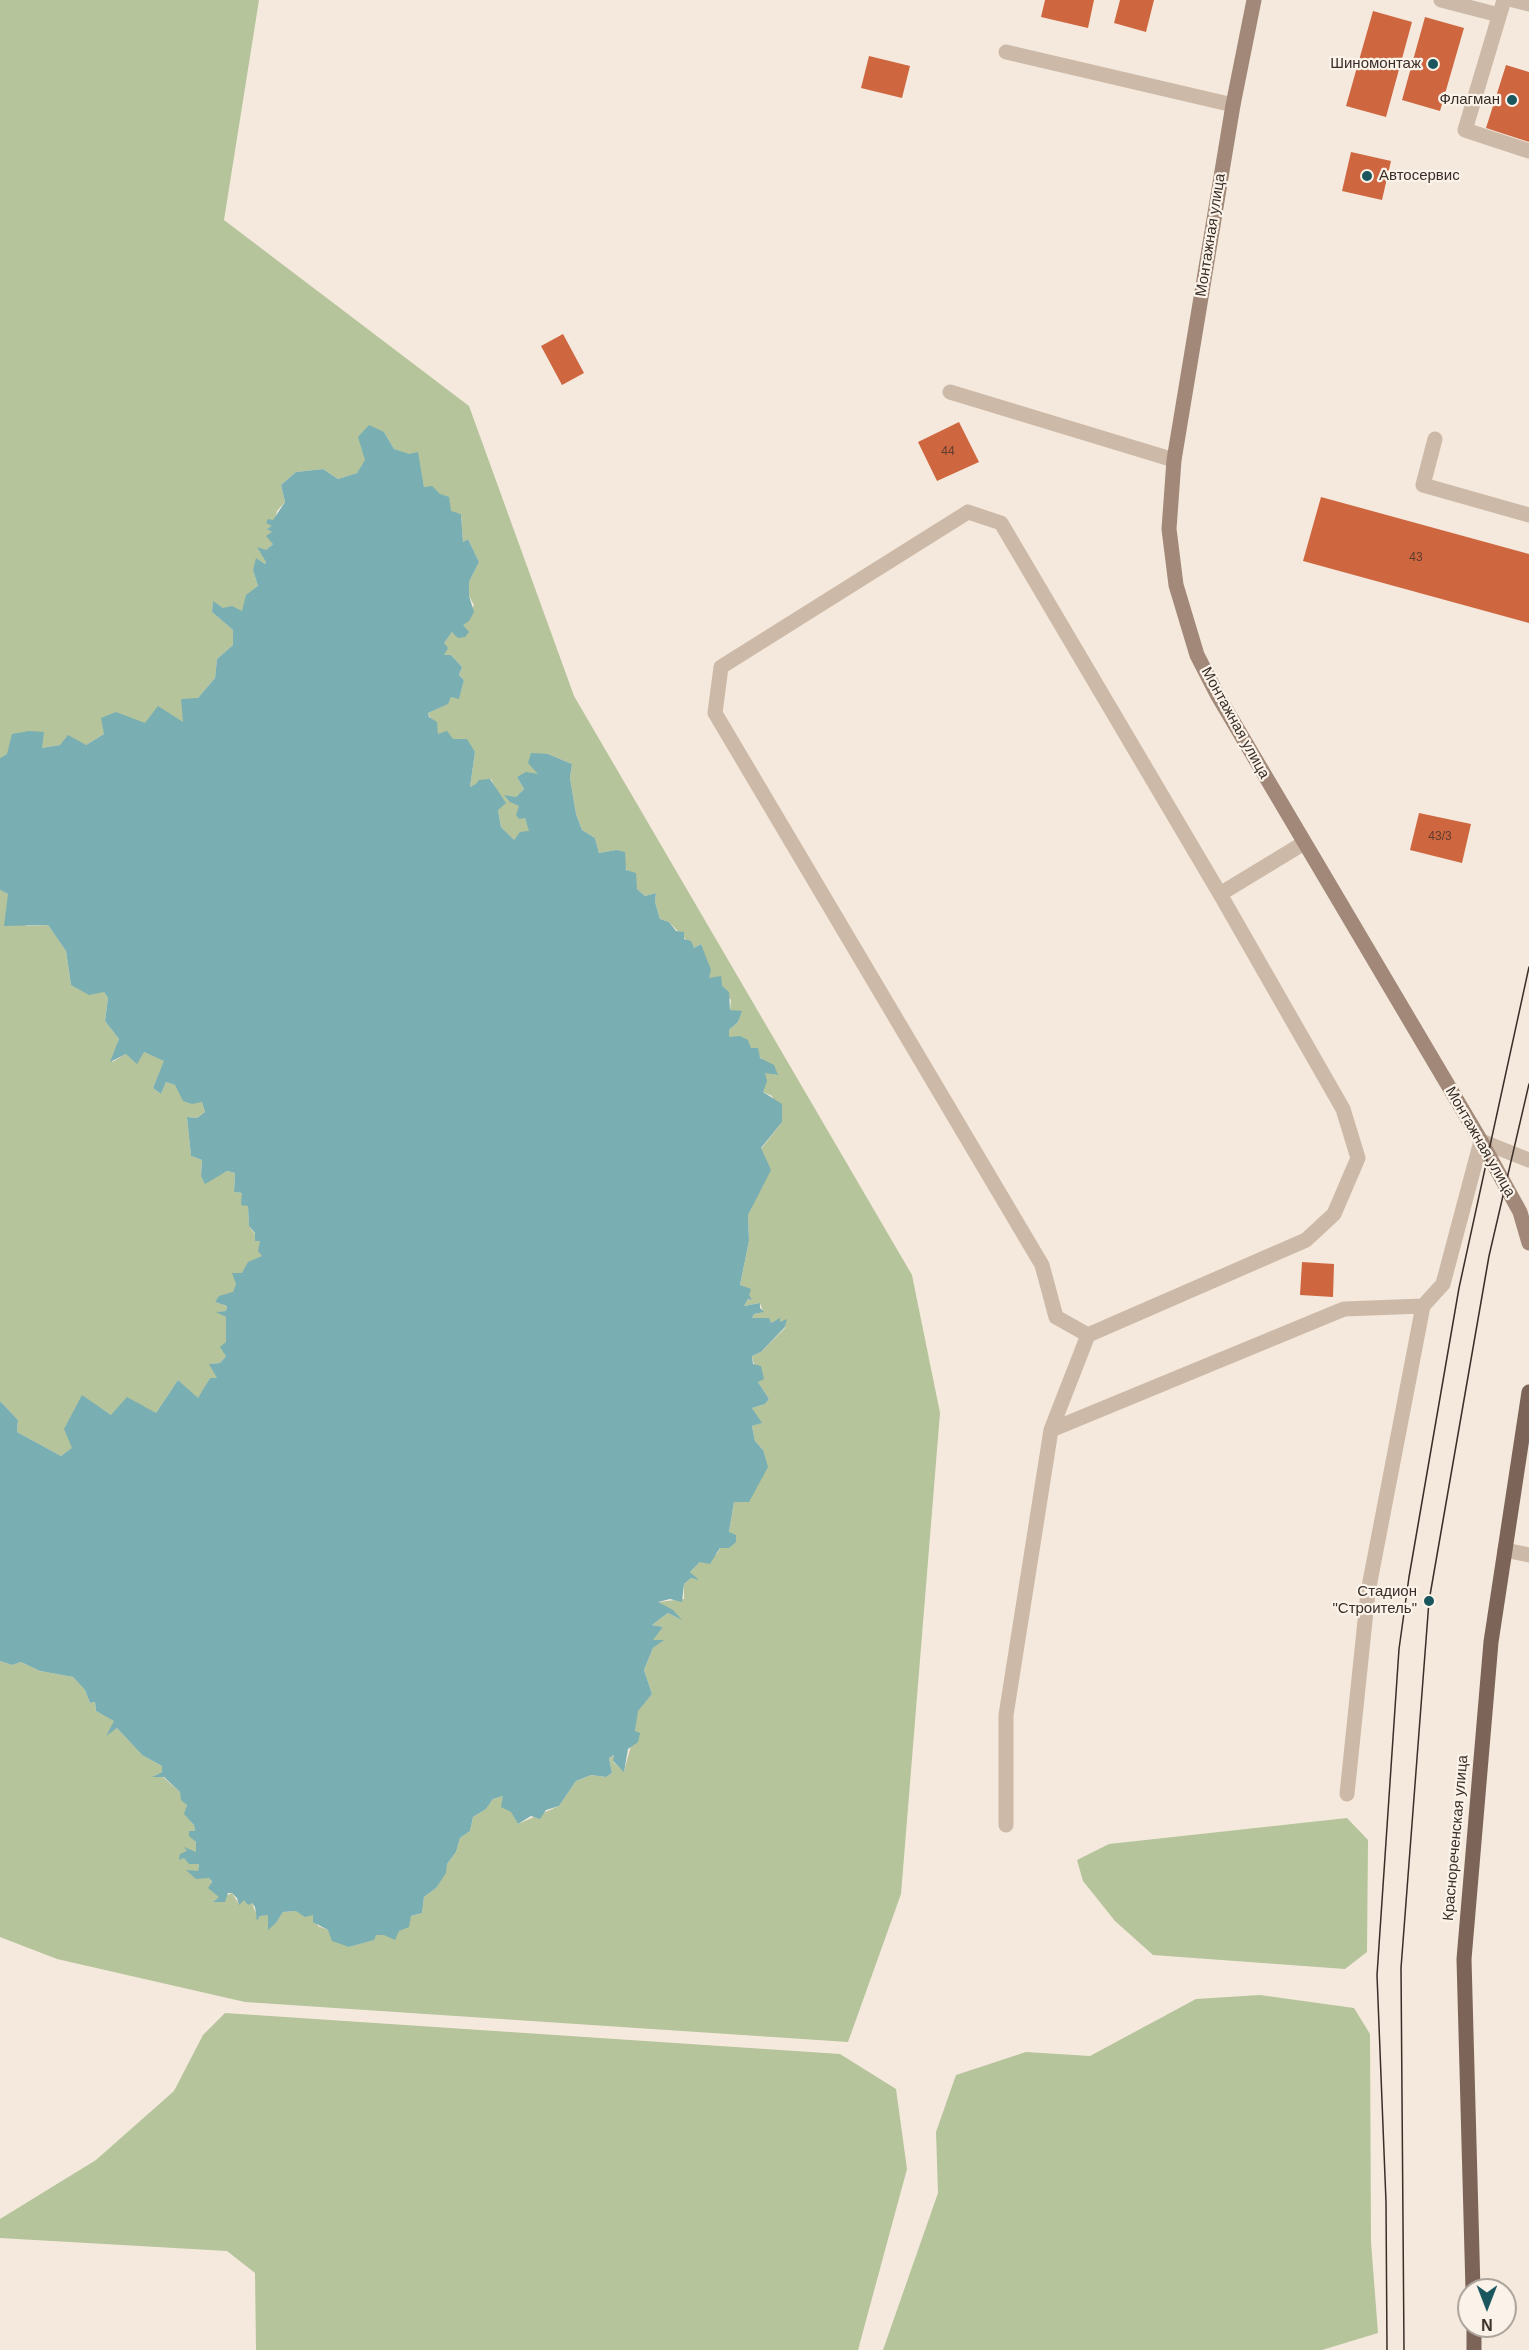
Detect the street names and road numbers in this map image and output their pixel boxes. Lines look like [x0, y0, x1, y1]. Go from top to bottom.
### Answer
street label: Монтажная улица [1192, 172, 1230, 298]
street label: Монтажная улица [1197, 664, 1273, 782]
street label: Монтажная улица [1441, 1084, 1519, 1200]
street label: Краснореченская улица [1440, 1754, 1472, 1922]

